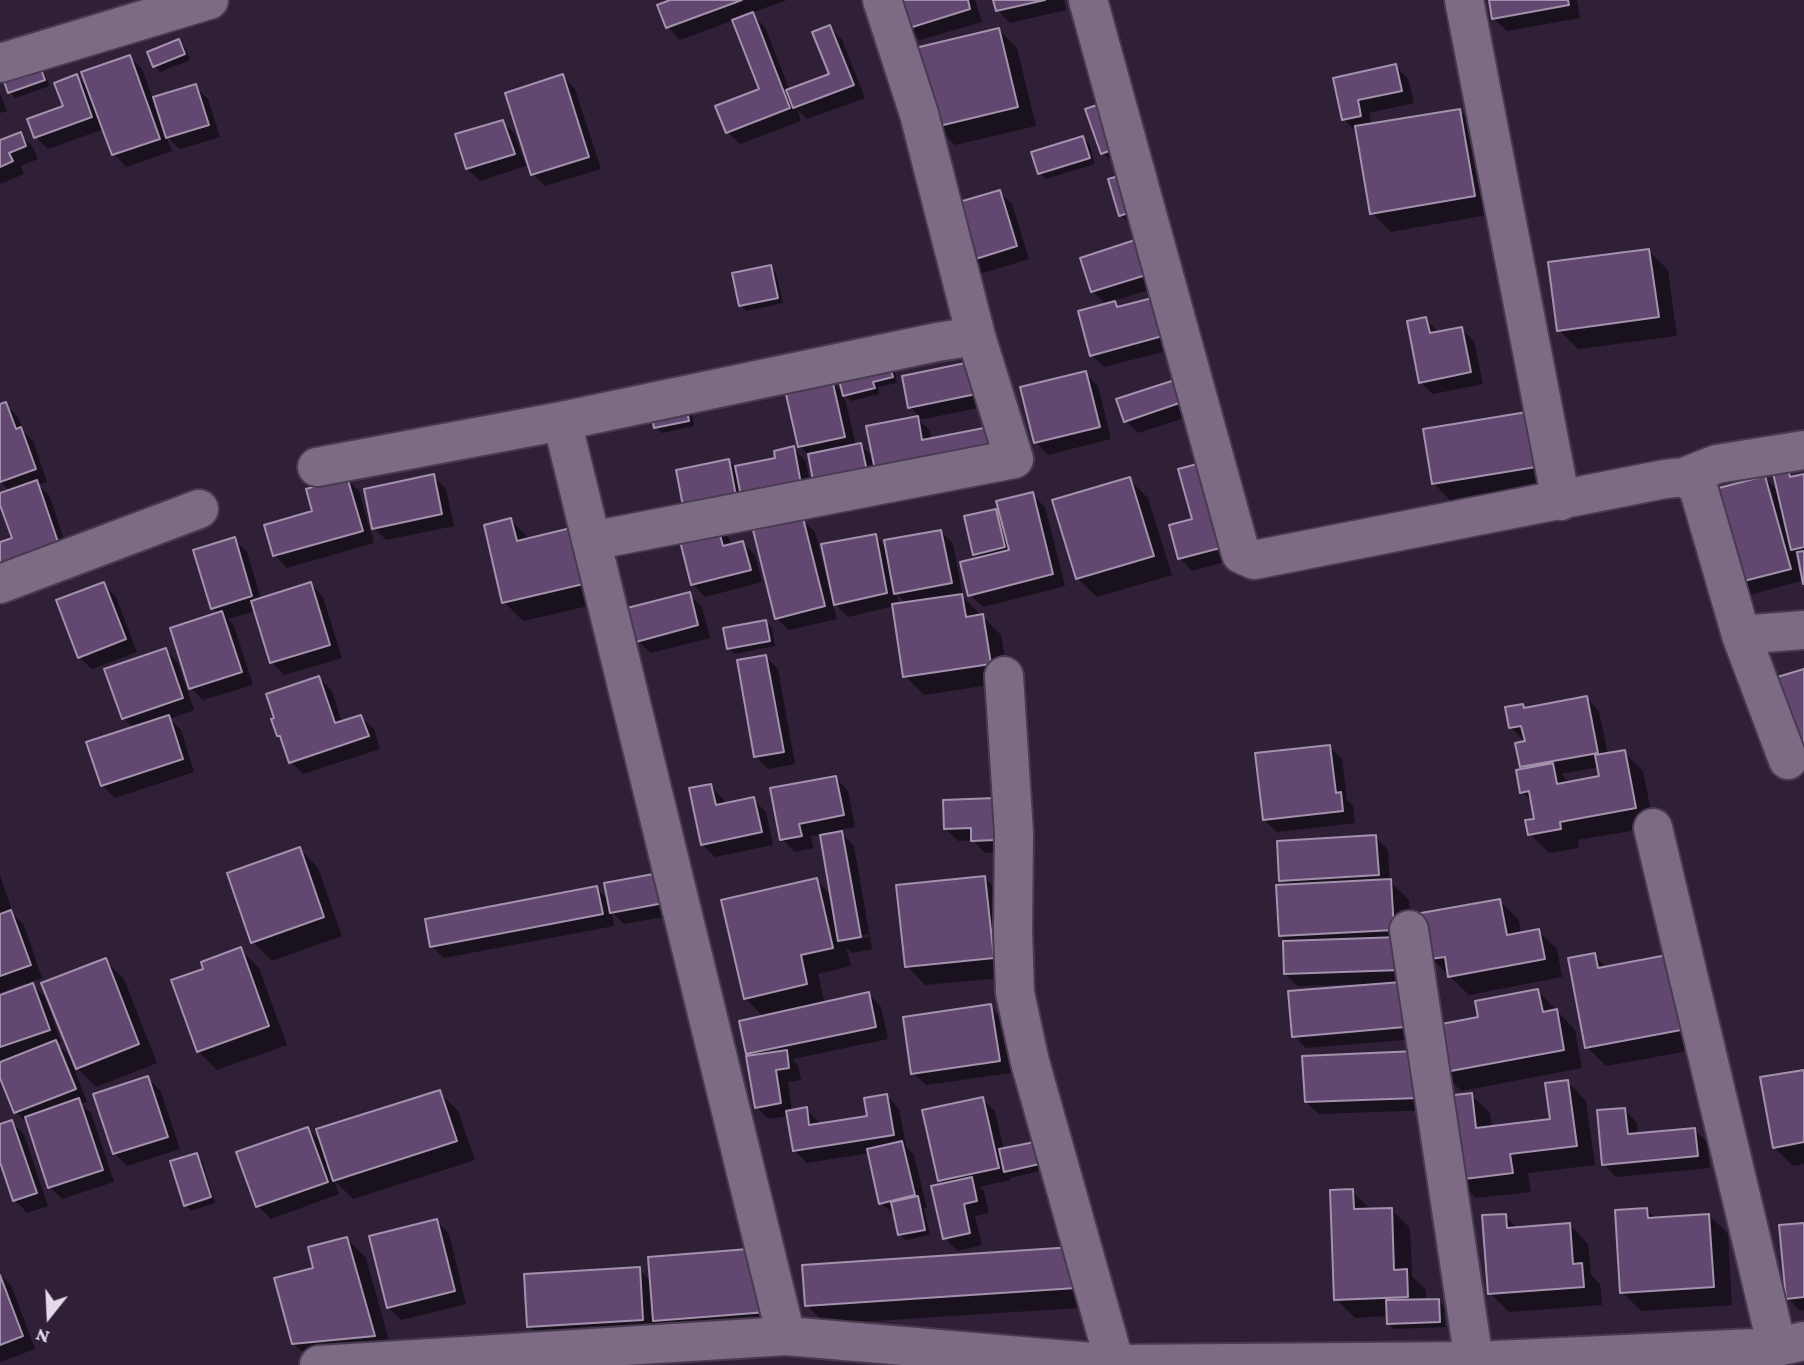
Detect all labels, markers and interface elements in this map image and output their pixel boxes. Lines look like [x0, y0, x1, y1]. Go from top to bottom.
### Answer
north arrow [14, 1281, 84, 1351]
text: N [33, 1324, 52, 1348]

